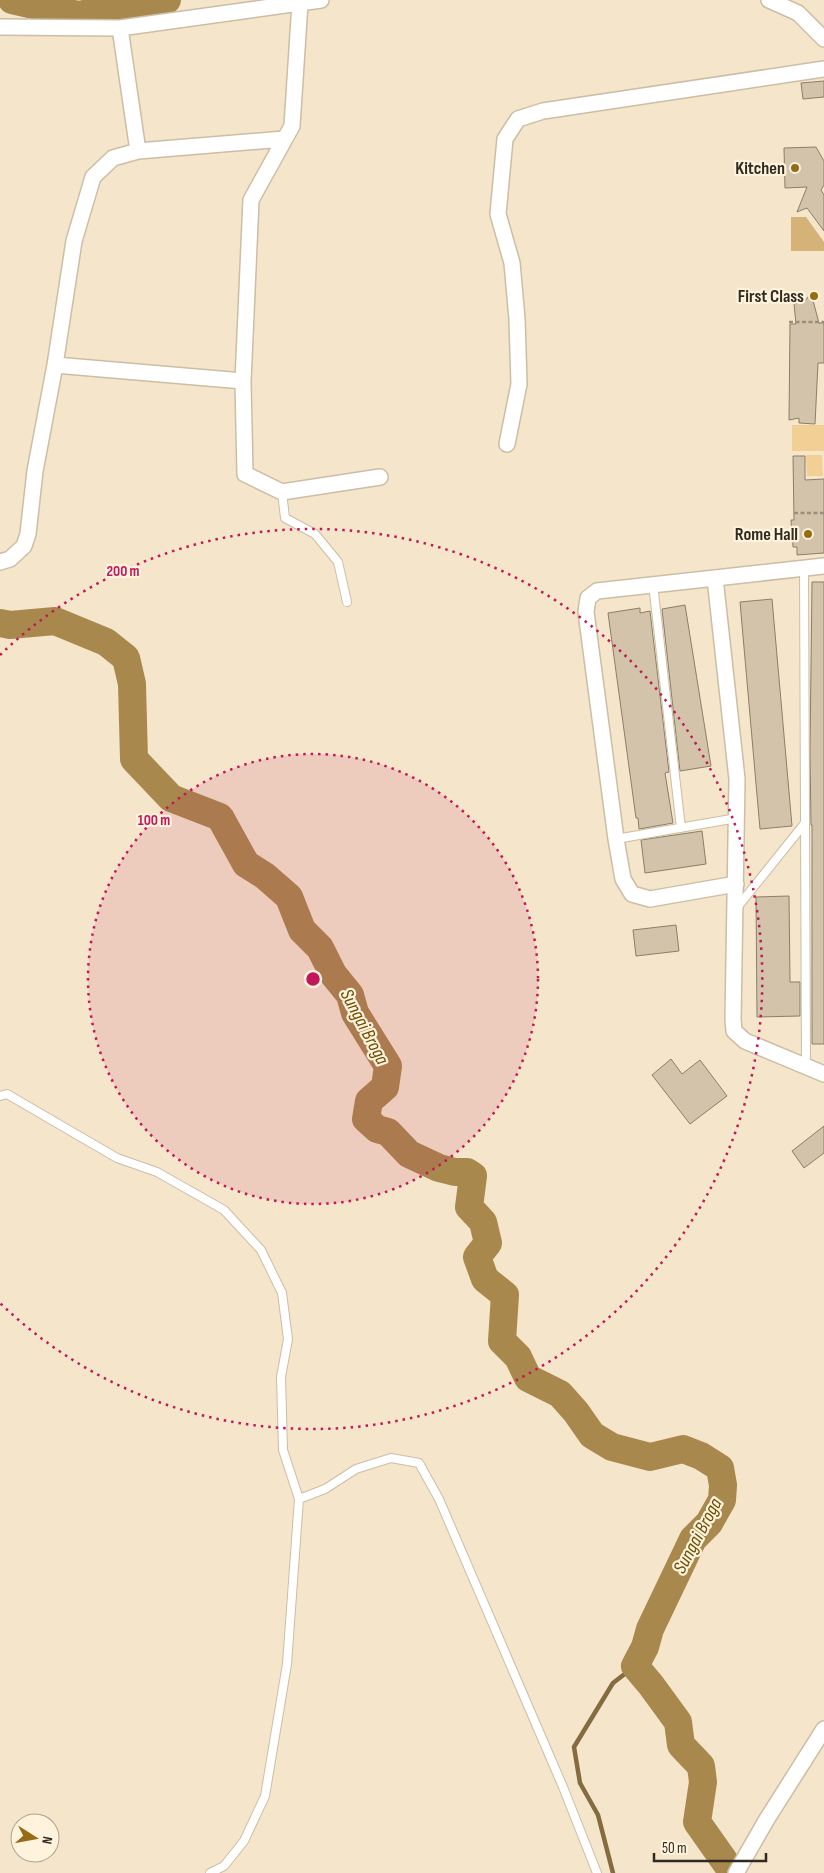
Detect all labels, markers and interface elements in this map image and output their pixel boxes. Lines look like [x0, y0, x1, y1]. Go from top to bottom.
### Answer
place label: Kitchen [735, 158, 785, 179]
marker: Kitchen [789, 162, 801, 174]
place label: First Class [738, 286, 804, 307]
marker: First Class [808, 290, 820, 302]
place label: Rome Hall [735, 524, 798, 545]
marker: Rome Hall [802, 528, 814, 540]
text: 200 m [106, 562, 140, 581]
text: 100 m [138, 811, 170, 830]
centre of rings [304, 970, 322, 988]
water label: Sungai Broga [335, 985, 394, 1069]
water label: Sungai Broga [669, 1494, 728, 1578]
north arrow [10, 1813, 60, 1863]
scale bar [654, 1830, 766, 1862]
text: N [38, 1835, 56, 1846]
text: 50 m [662, 1839, 687, 1858]

